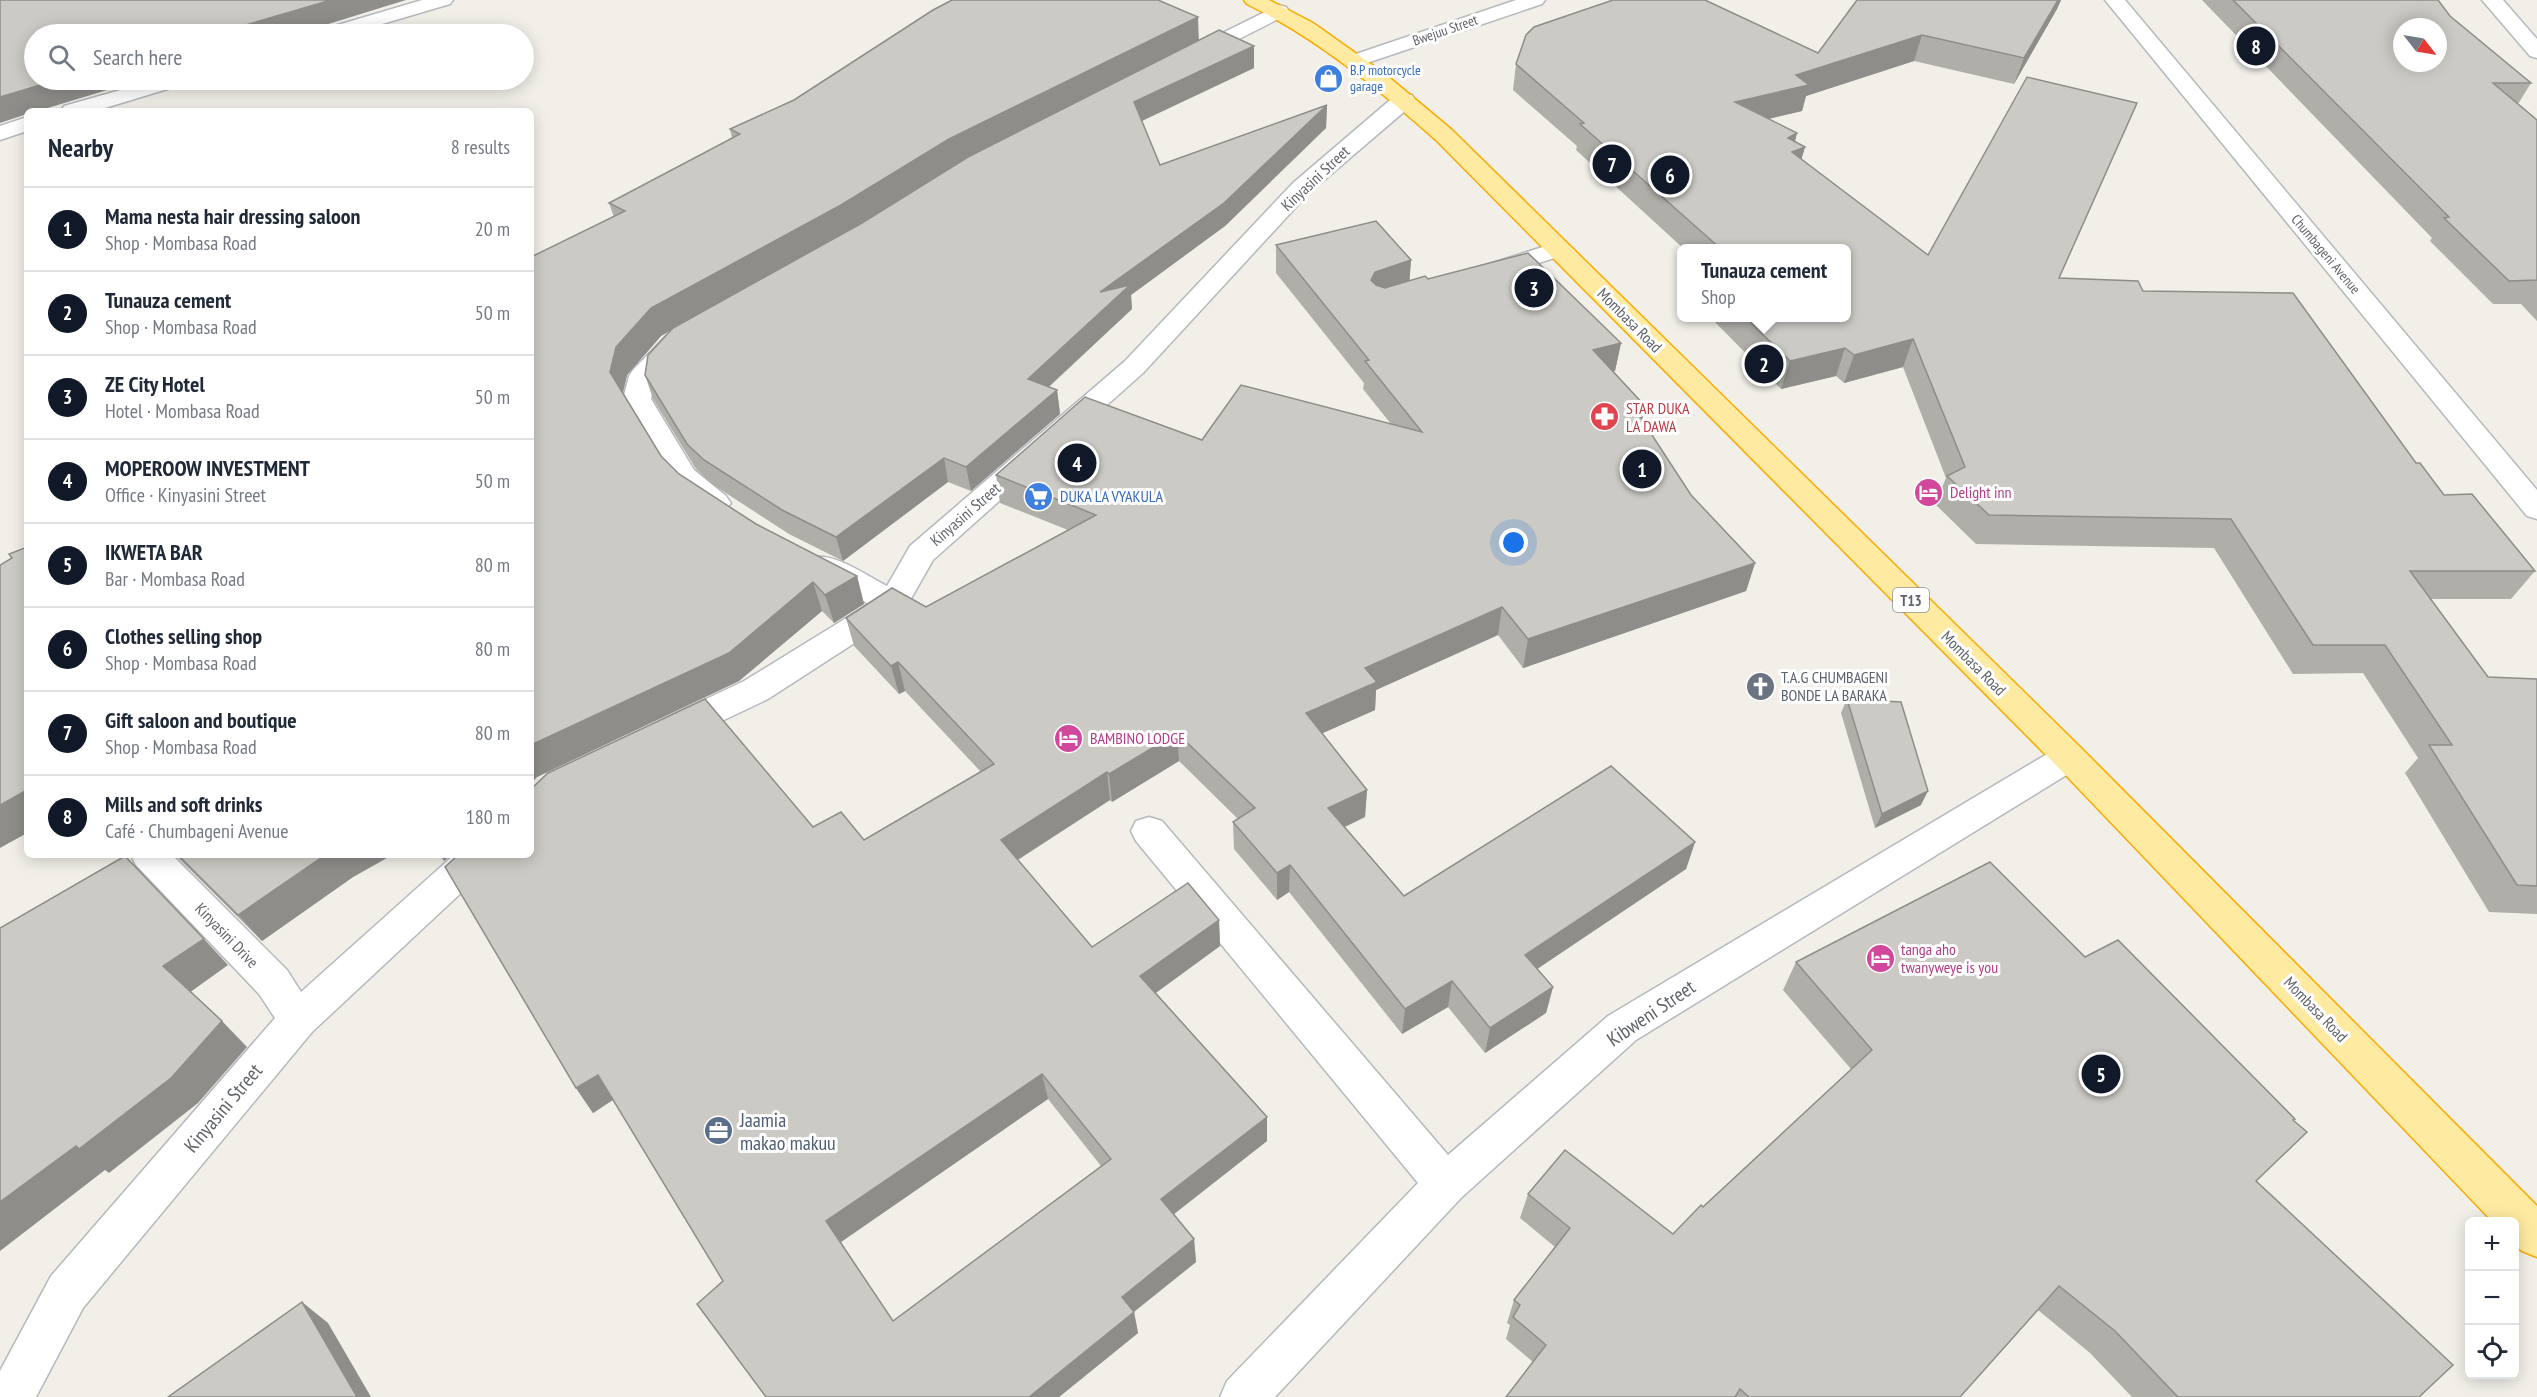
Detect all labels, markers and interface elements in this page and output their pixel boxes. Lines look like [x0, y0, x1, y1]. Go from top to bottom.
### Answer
street label: Bwejuu Street [1410, 10, 1480, 50]
north arrow [2393, 18, 2447, 72]
search box [24, 24, 534, 90]
pin: 8 [2236, 24, 2276, 68]
icon: search [45, 41, 78, 74]
text: Search here [93, 43, 182, 71]
place label: B.P motorcycle garage [1350, 61, 1421, 95]
shop icon: B.P motorcycle garage [1313, 62, 1345, 94]
text: Nearby [48, 131, 113, 164]
text: 8 results [451, 134, 510, 160]
street label: Kinyasini Street [1276, 141, 1354, 215]
pin: 7 [1592, 142, 1632, 186]
pin: 6 [1650, 152, 1690, 198]
text: Mama nesta hair dressing saloon [105, 202, 360, 230]
street label: Chumbageni Avenue [2287, 211, 2365, 298]
text: 1 [63, 216, 72, 242]
text: 20 m [475, 216, 510, 242]
text: Shop · Mombasa Road [105, 230, 257, 256]
popup [1677, 244, 1851, 322]
text: Tunauza cement [1701, 256, 1827, 284]
pin: 3 [1514, 266, 1553, 310]
street label: Mombasa Road [1593, 283, 1667, 357]
text: Shop [1701, 284, 1736, 310]
text: Tunauza cement [105, 286, 231, 314]
text: 2 [63, 300, 72, 326]
text: 50 m [475, 300, 510, 326]
text: Shop · Mombasa Road [105, 314, 257, 340]
pin: 2 [1744, 342, 1784, 386]
text: ZE City Hotel [105, 370, 205, 398]
text: 3 [63, 384, 72, 410]
text: 50 m [475, 384, 510, 410]
text: Hotel · Mombasa Road [105, 398, 260, 424]
place label: STAR DUKA LA DAWA [1626, 398, 1690, 436]
pharmacy icon: STAR DUKA LA DAWA [1589, 401, 1621, 433]
pin: 4 [1058, 440, 1096, 486]
pin: 1 [1622, 446, 1662, 492]
text: MOPEROOW INVESTMENT [105, 454, 310, 482]
text: 4 [63, 468, 72, 494]
text: 50 m [475, 468, 510, 494]
hotel icon: Delight inn [1913, 476, 1945, 508]
street label: Kinyasini Street [926, 478, 1005, 550]
supermarket icon: DUKA LA VYAKULA [1023, 480, 1055, 512]
text: Office · Kinyasini Street [105, 482, 266, 508]
place label: Delight inn [1950, 482, 2011, 502]
place label: DUKA LA VYAKULA [1060, 486, 1164, 506]
your location [1499, 528, 1528, 557]
text: IKWETA BAR [105, 538, 203, 566]
text: 5 [63, 552, 72, 578]
text: 80 m [475, 552, 510, 578]
text: Bar · Mombasa Road [105, 566, 245, 592]
road number: T13 [1893, 588, 1929, 612]
text: Clothes selling shop [105, 622, 262, 650]
street label: Mombasa Road [1937, 626, 2011, 700]
text: 6 [63, 636, 72, 662]
text: 80 m [475, 636, 510, 662]
text: Shop · Mombasa Road [105, 650, 257, 676]
place label: T.A.G CHUMBAGENI BONDE LA BARAKA [1781, 667, 1888, 705]
church icon: T.A.G CHUMBAGENI BONDE LA BARAKA [1744, 670, 1776, 702]
text: Gift saloon and boutique [105, 706, 297, 734]
text: 7 [63, 720, 72, 746]
text: 80 m [475, 720, 510, 746]
hotel icon: BAMBINO LODGE [1053, 722, 1085, 754]
place label: BAMBINO LODGE [1090, 728, 1185, 748]
text: Shop · Mombasa Road [105, 734, 257, 760]
text: Mills and soft drinks [105, 790, 263, 818]
text: 8 [63, 804, 72, 830]
text: 180 m [466, 804, 510, 830]
text: Café · Chumbageni Avenue [105, 818, 289, 844]
street label: Kinyasini Drive [191, 898, 263, 972]
place label: tanga aho twanyweye is you [1901, 939, 1998, 977]
hotel icon: tanga aho twanyweye is you [1864, 942, 1896, 974]
street label: Mombasa Road [2280, 972, 2352, 1046]
street label: Kibweni Street [1602, 974, 1701, 1052]
pin: 5 [2082, 1052, 2120, 1096]
street label: Kinyasini Street [178, 1058, 268, 1158]
place label: Jaamia makao makuu [739, 1107, 836, 1156]
office icon: Jaamia makao makuu [703, 1115, 735, 1147]
map controls [2465, 1217, 2519, 1379]
button: + [2465, 1217, 2519, 1271]
button: − [2465, 1271, 2519, 1325]
button: locate [2465, 1325, 2519, 1379]

